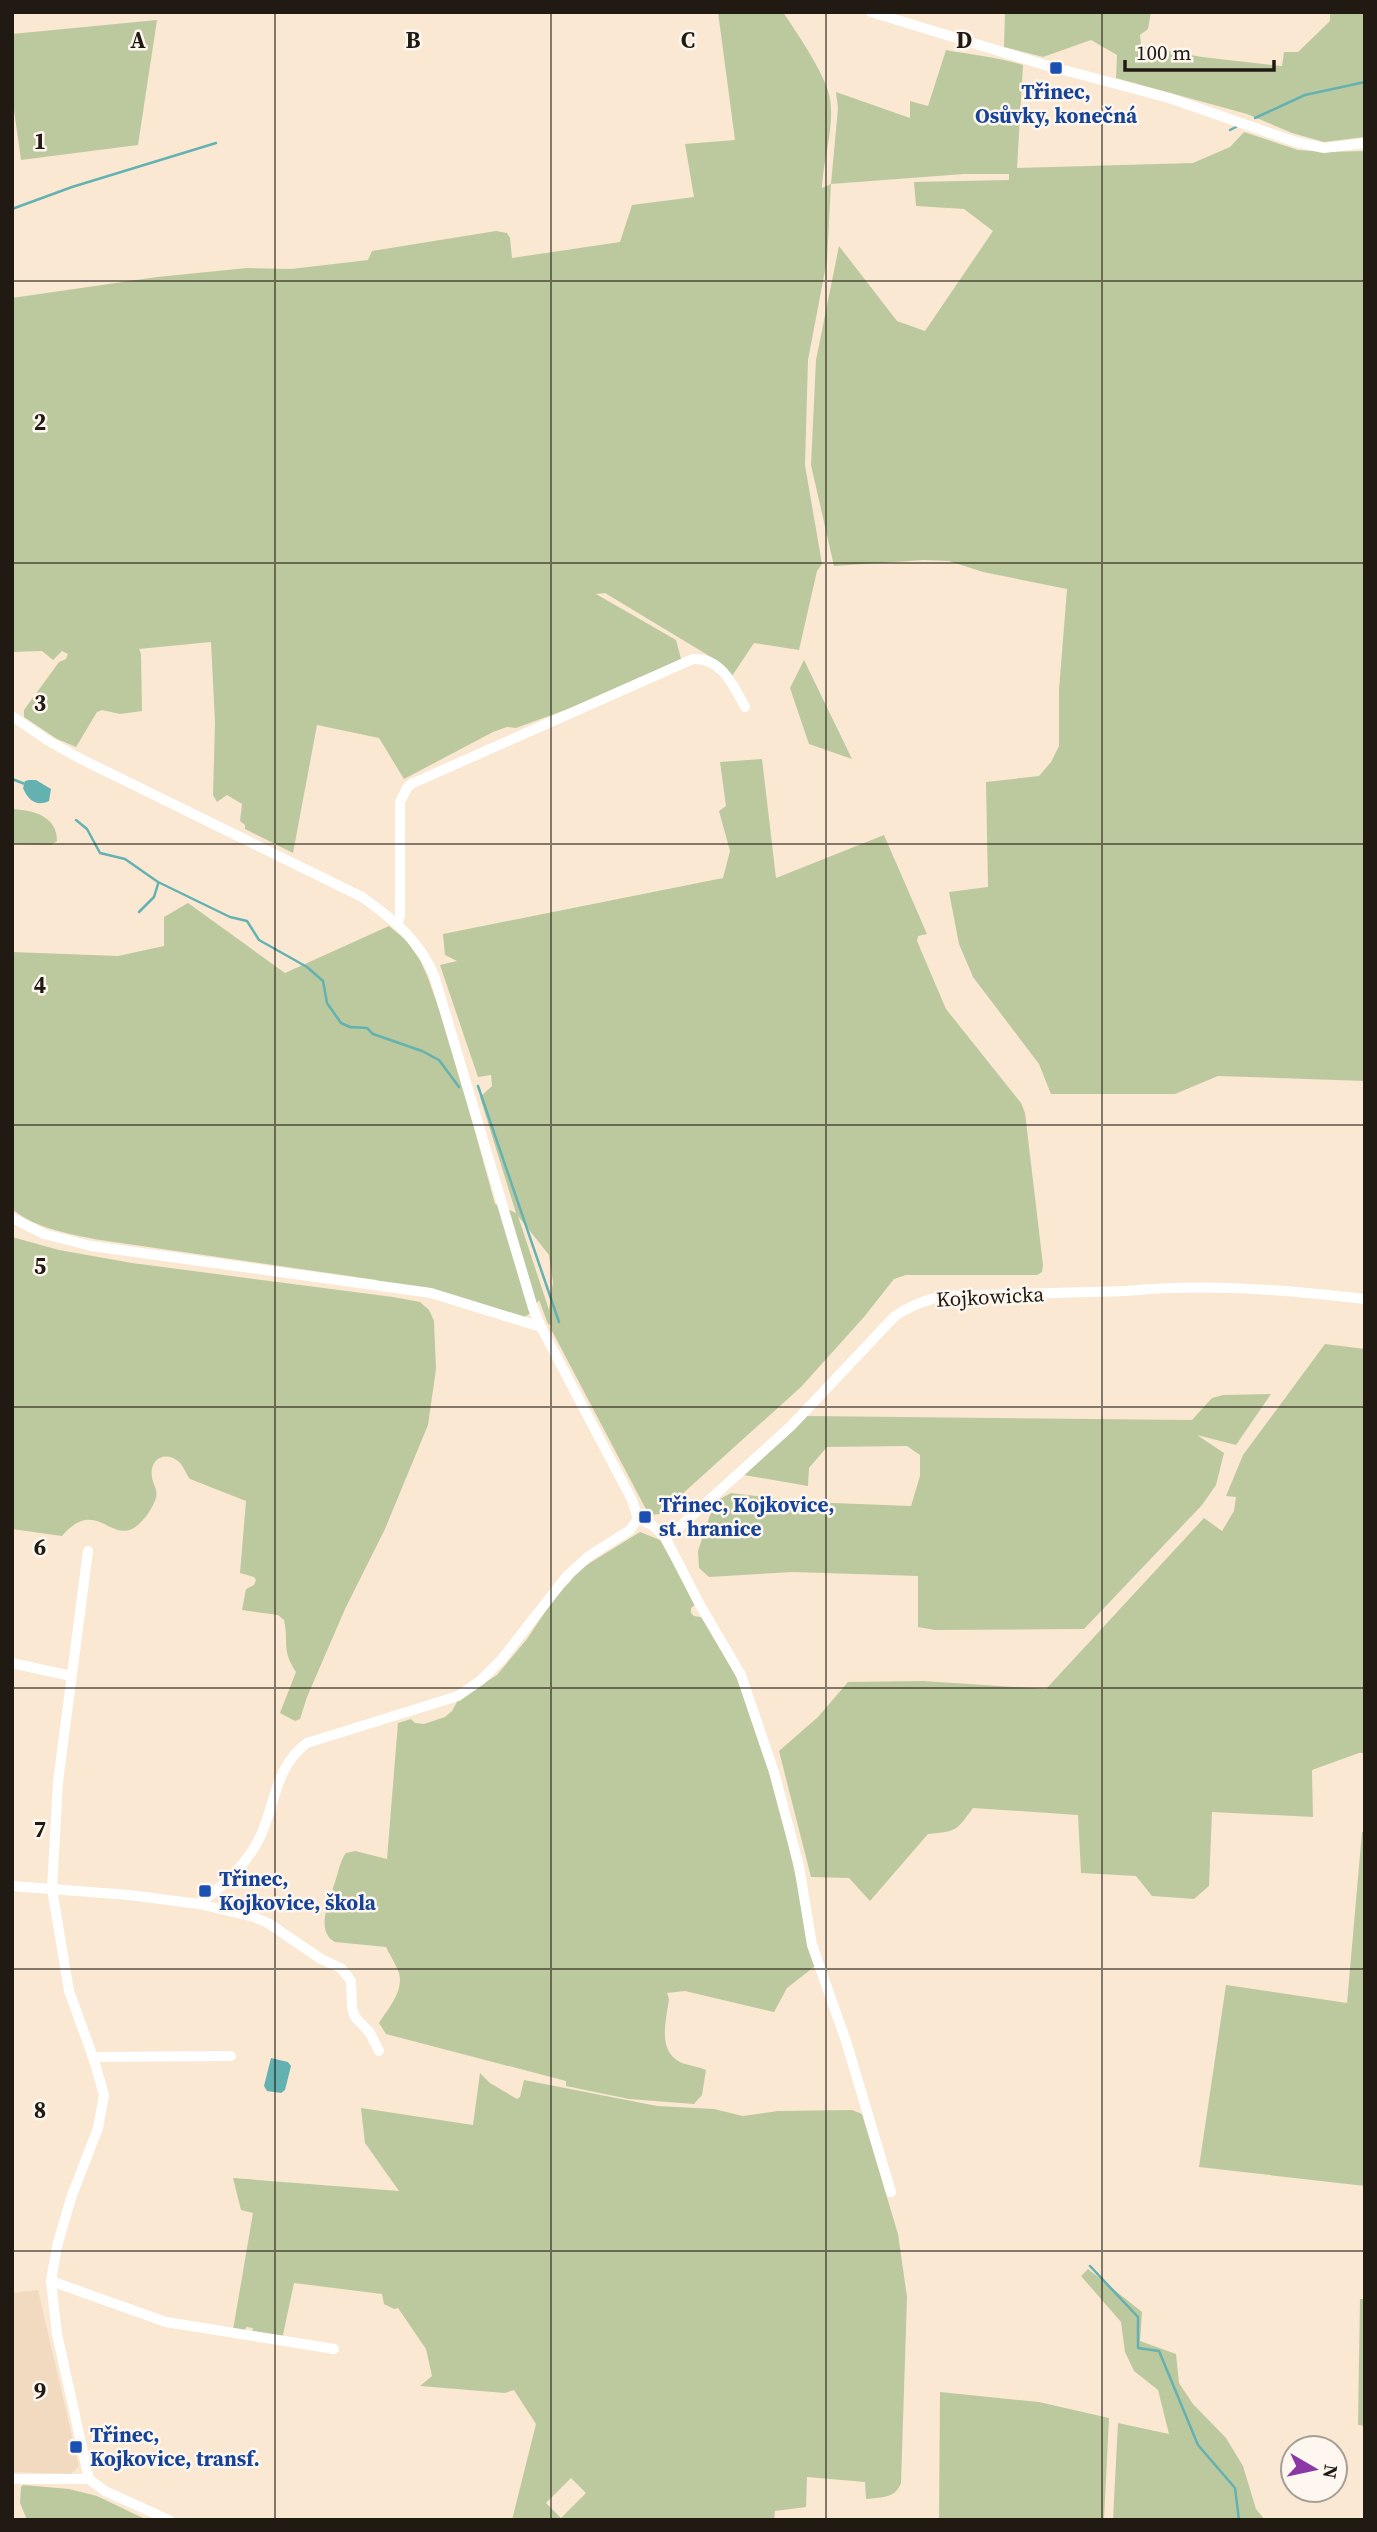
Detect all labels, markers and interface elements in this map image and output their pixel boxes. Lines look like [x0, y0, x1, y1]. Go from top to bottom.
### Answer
text: A [130, 24, 146, 56]
text: B [406, 24, 421, 56]
text: C [681, 24, 695, 56]
text: D [956, 24, 972, 56]
scale bar [1125, 28, 1274, 72]
text: 100 m [1136, 38, 1191, 67]
marker: Třinec, Osůvky, konečná [1048, 60, 1064, 76]
place label: Třinec, Osůvky, konečná [975, 77, 1138, 130]
text: 1 [34, 125, 46, 157]
text: 2 [34, 406, 46, 438]
text: 3 [34, 687, 46, 719]
text: 4 [34, 969, 46, 1001]
text: 5 [34, 1250, 46, 1282]
street label: Kojkowicka [935, 1279, 1045, 1314]
place label: Třinec, Kojkovice, st. hranice [659, 1490, 835, 1543]
marker: Třinec, Kojkovice, st. hranice [637, 1509, 653, 1525]
text: 6 [34, 1531, 46, 1563]
text: 7 [34, 1813, 46, 1845]
place label: Třinec, Kojkovice, škola [219, 1864, 377, 1917]
marker: Třinec, Kojkovice, škola [197, 1883, 213, 1899]
text: 8 [34, 2094, 46, 2126]
text: 9 [34, 2375, 46, 2407]
place label: Třinec, Kojkovice, transf. [90, 2420, 260, 2473]
north arrow [1279, 2434, 1349, 2504]
marker: Třinec, Kojkovice, transf. [68, 2439, 84, 2455]
text: N [1317, 2463, 1345, 2481]

